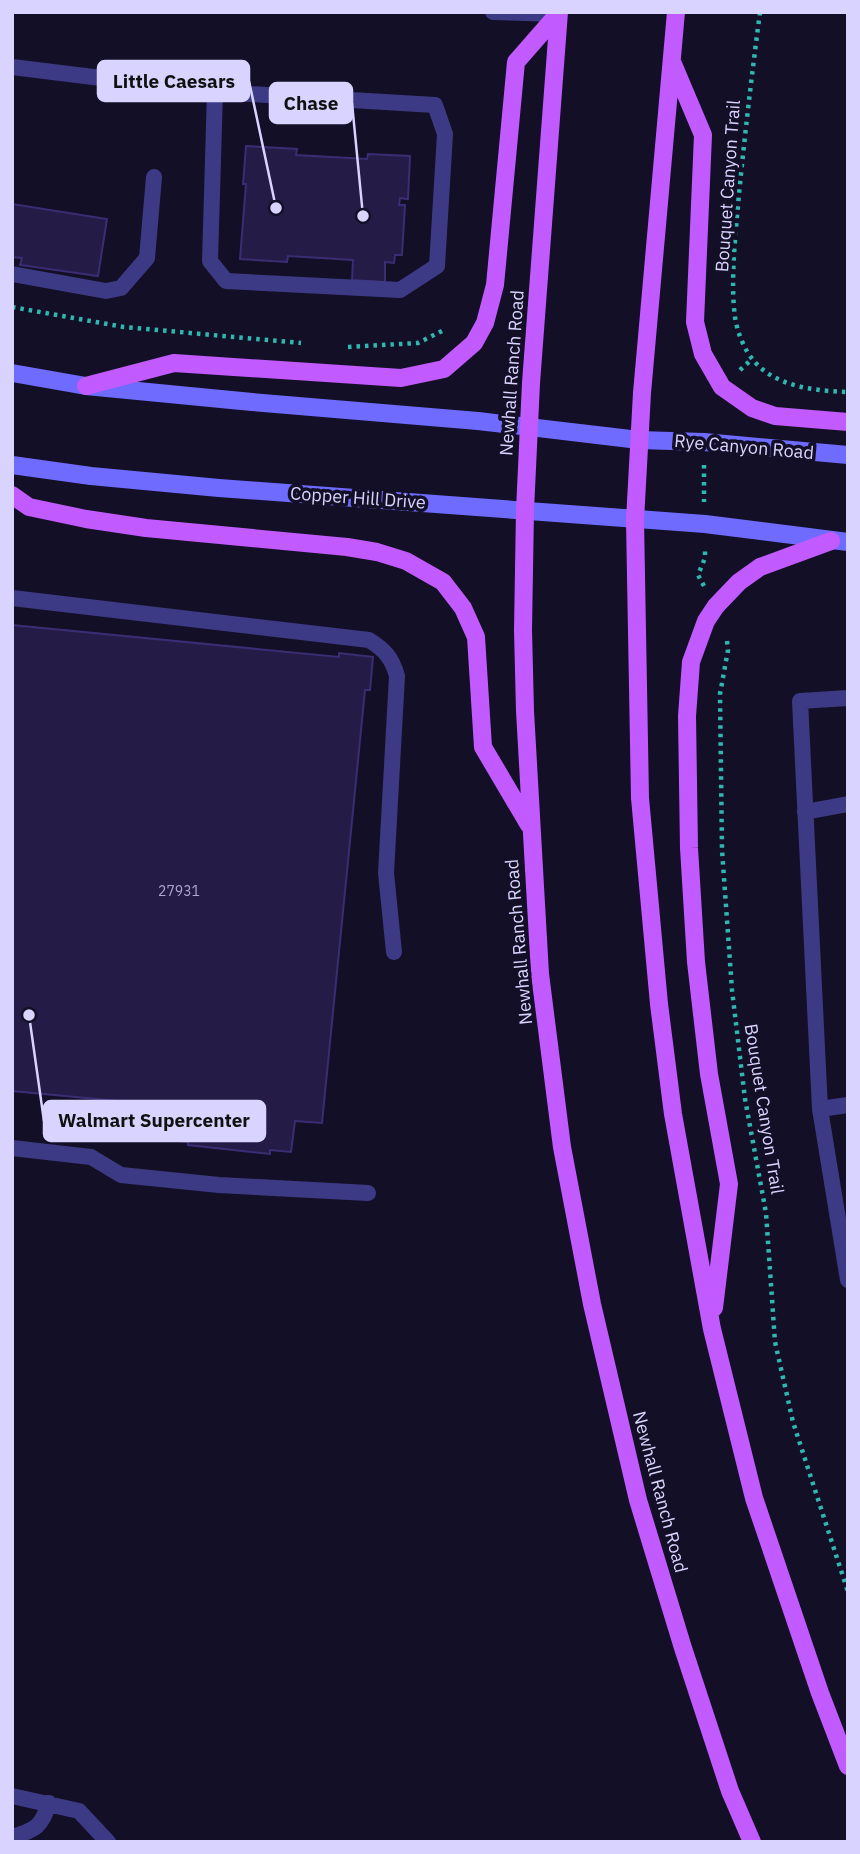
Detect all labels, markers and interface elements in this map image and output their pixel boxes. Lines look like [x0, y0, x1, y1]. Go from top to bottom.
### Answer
callout: Little Caesars [98, 61, 249, 101]
text: Little Caesars [113, 69, 235, 93]
callout: Chase [270, 83, 352, 123]
text: Chase [284, 91, 338, 115]
street label: Bouquet Canyon Trail [710, 99, 745, 273]
street label: Newhall Ranch Road [494, 289, 529, 457]
street label: Rye Canyon Road [673, 429, 815, 464]
street label: Copper Hill Drive [289, 481, 427, 514]
street label: Newhall Ranch Road [500, 858, 537, 1026]
house number: 27931 [158, 882, 200, 900]
street label: Bouquet Canyon Trail [740, 1022, 789, 1196]
callout: Walmart Supercenter [44, 1101, 265, 1141]
text: Walmart Supercenter [58, 1108, 250, 1132]
street label: Newhall Ranch Road [628, 1409, 693, 1575]

